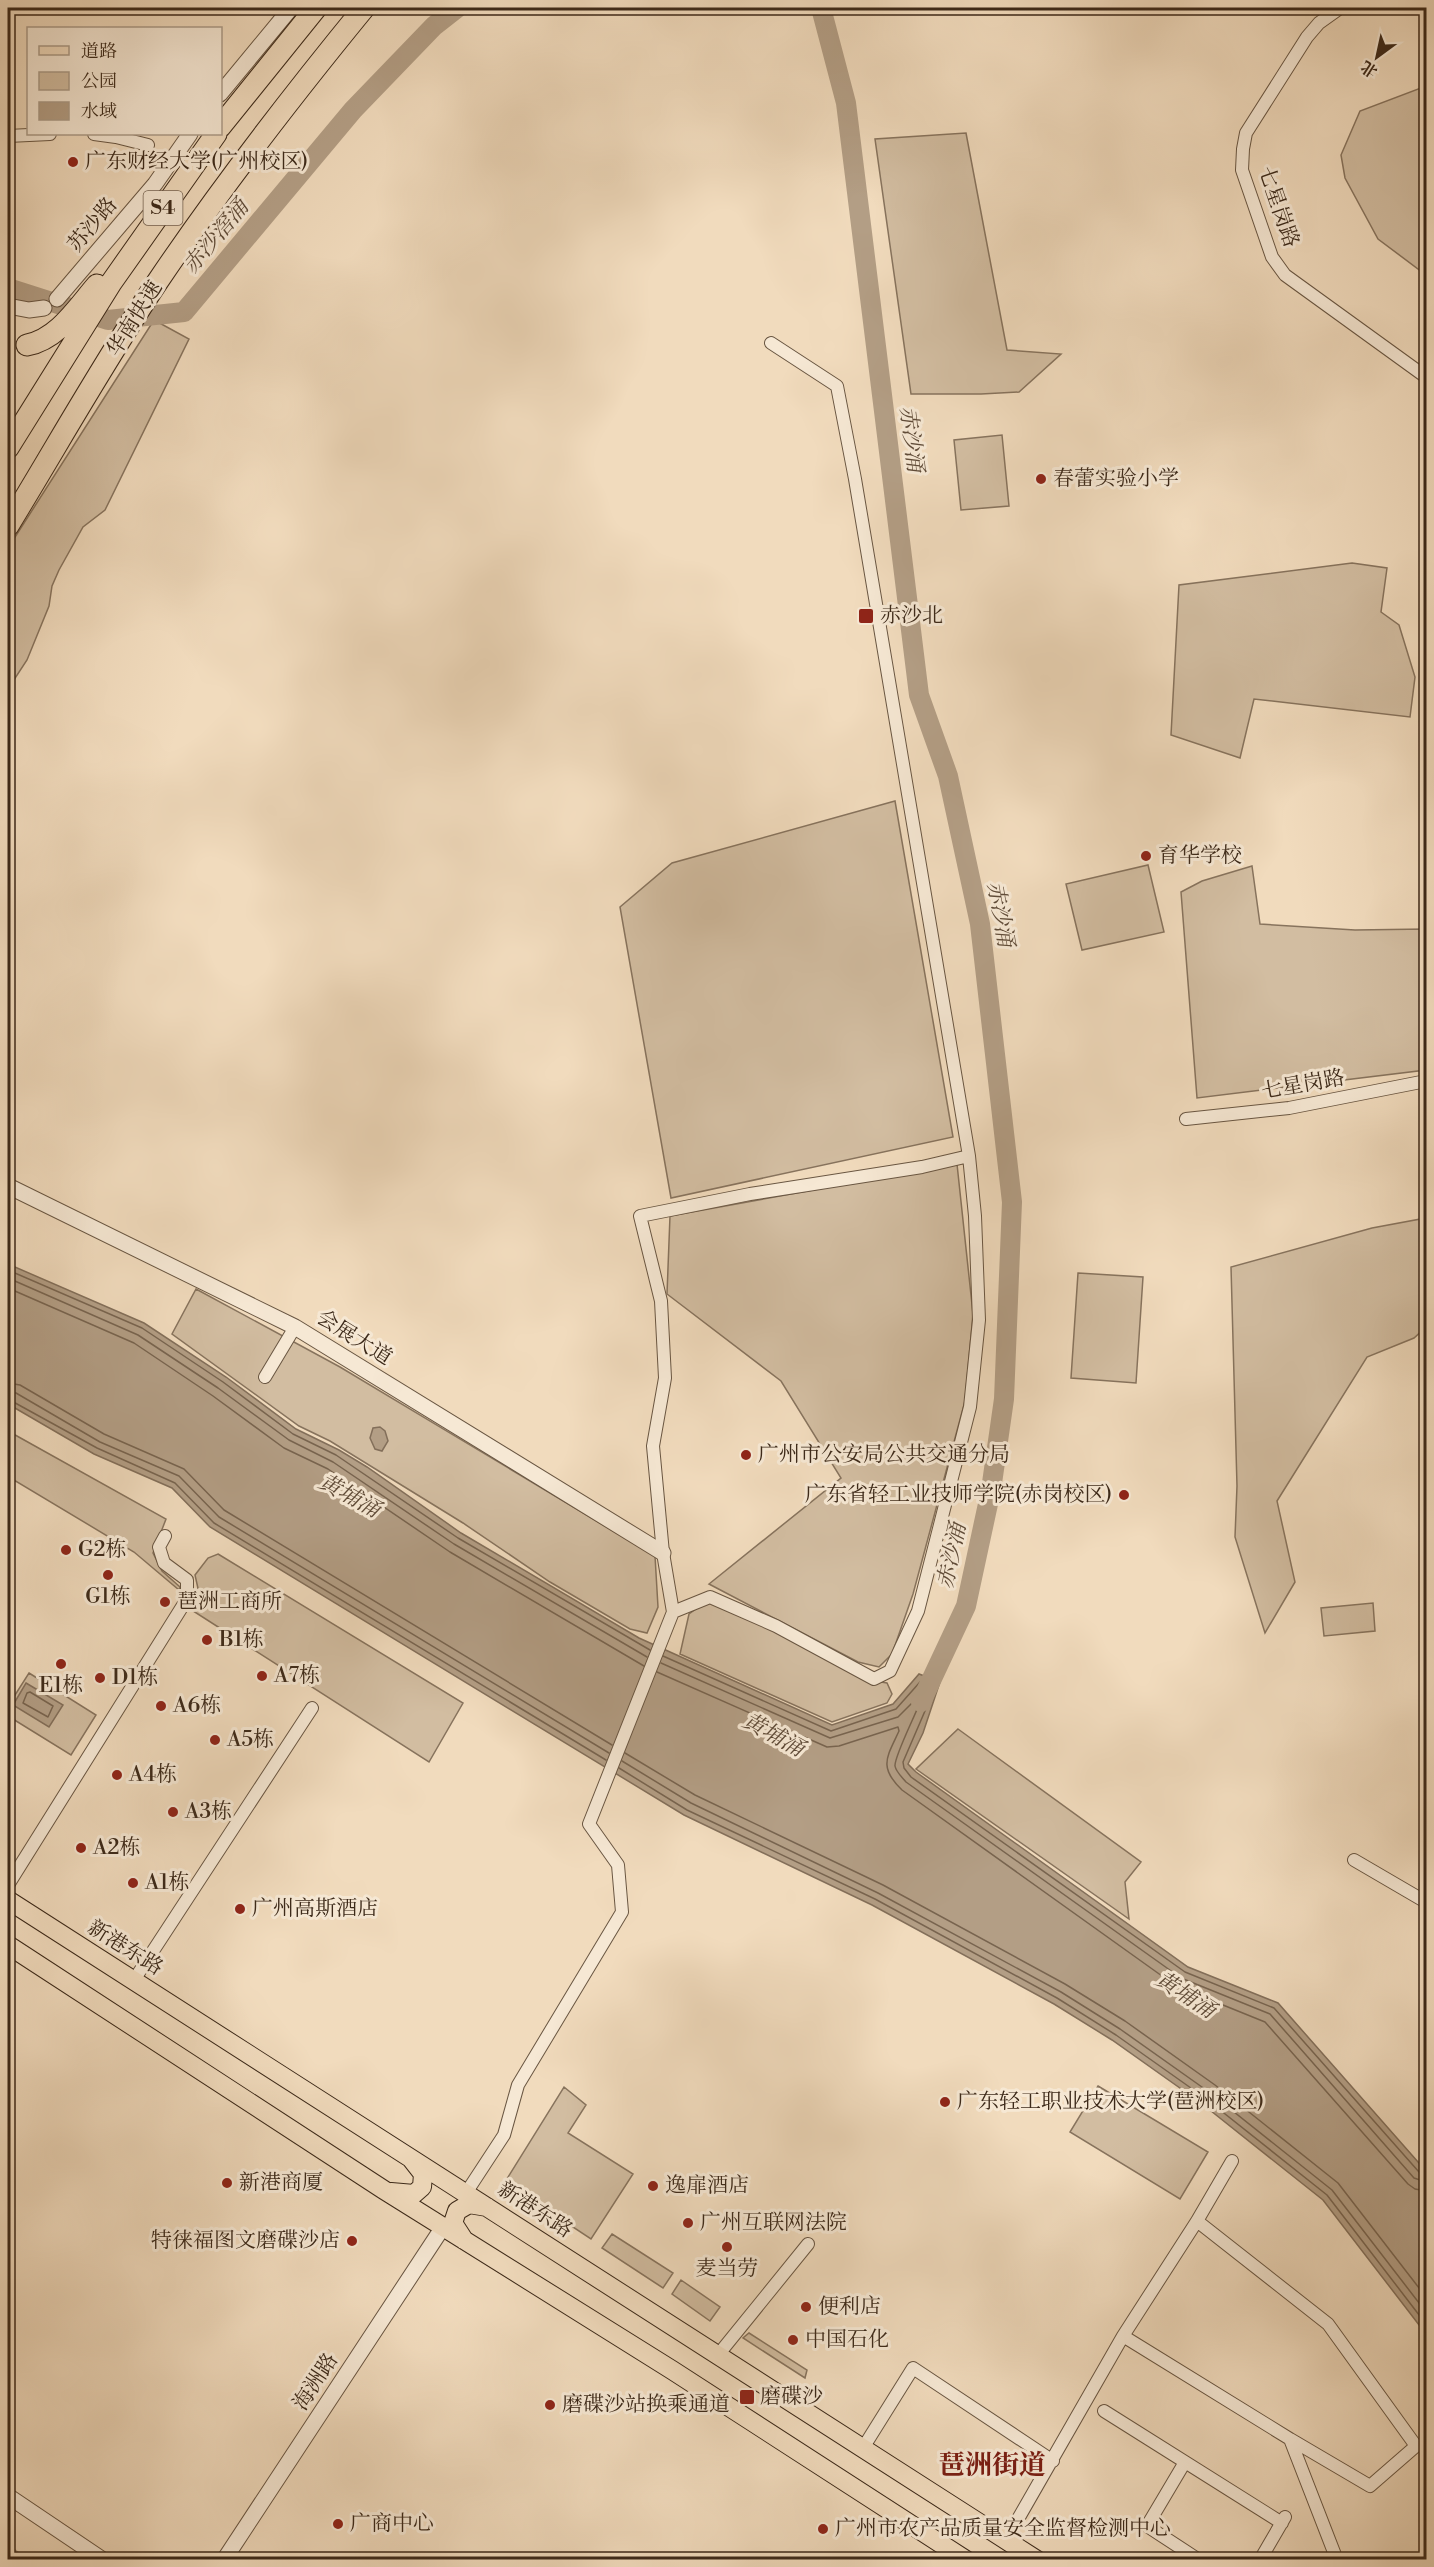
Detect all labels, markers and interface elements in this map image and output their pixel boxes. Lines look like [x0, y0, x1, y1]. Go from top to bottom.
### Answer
legend [27, 27, 222, 135]
north arrow [1347, 27, 1407, 87]
text: 道路 [81, 40, 117, 63]
text: 北 [1357, 56, 1382, 81]
text: 公园 [81, 70, 117, 93]
text: 水域 [81, 100, 117, 123]
place label: 广东财经大学(广州校区) [85, 149, 308, 175]
marker: 广东财经大学(广州校区) [66, 155, 80, 169]
street label: 七星岗路 [1252, 163, 1304, 251]
road number: S4 [144, 191, 182, 225]
water label: 赤沙滘涌 [177, 192, 257, 279]
street label: 苏沙路 [63, 193, 123, 257]
street label: 华南快速 [102, 276, 168, 362]
water label: 赤沙涌 [894, 405, 929, 476]
place label: 春蕾实验小学 [1053, 466, 1179, 492]
marker: 春蕾实验小学 [1034, 472, 1048, 486]
place label: 赤沙北 [880, 603, 943, 629]
marker: 赤沙北 [857, 607, 875, 625]
place label: 育华学校 [1158, 843, 1242, 869]
marker: 育华学校 [1139, 849, 1153, 863]
water label: 赤沙涌 [981, 879, 1020, 952]
street label: 七星岗路 [1259, 1065, 1347, 1105]
street label: 会展大道 [311, 1305, 397, 1371]
place label: 广州市公安局公共交通分局 [758, 1442, 1010, 1468]
marker: 广州市公安局公共交通分局 [739, 1448, 753, 1462]
water label: 黄埔涌 [314, 1468, 387, 1525]
place label: 广东省轻工业技师学院(赤岗校区) [805, 1482, 1112, 1508]
marker: 广东省轻工业技师学院(赤岗校区) [1117, 1488, 1131, 1502]
water label: 赤沙涌 [932, 1518, 973, 1591]
place label: G2栋 [78, 1537, 126, 1563]
marker: G2栋 [59, 1543, 73, 1557]
marker: G1栋 [101, 1568, 115, 1582]
place label: G1栋 [85, 1584, 131, 1610]
place label: 琶洲工商所 [177, 1589, 282, 1615]
marker: 琶洲工商所 [158, 1595, 172, 1609]
place label: B1栋 [218, 1627, 264, 1653]
marker: B1栋 [200, 1633, 214, 1647]
marker: E1栋 [54, 1657, 68, 1671]
place label: A7栋 [273, 1663, 320, 1689]
place label: D1栋 [112, 1665, 158, 1691]
marker: A7栋 [255, 1669, 269, 1683]
marker: D1栋 [93, 1671, 107, 1685]
place label: E1栋 [39, 1673, 83, 1699]
place label: A6栋 [172, 1693, 221, 1719]
marker: A6栋 [154, 1699, 168, 1713]
water label: 黄埔涌 [738, 1707, 811, 1764]
place label: A5栋 [226, 1727, 274, 1753]
marker: A5栋 [208, 1733, 222, 1747]
place label: A4栋 [128, 1762, 177, 1788]
marker: A4栋 [110, 1768, 124, 1782]
place label: A3栋 [184, 1799, 232, 1825]
marker: A3栋 [166, 1805, 180, 1819]
place label: A2栋 [92, 1835, 140, 1861]
marker: A2栋 [74, 1841, 88, 1855]
place label: A1栋 [144, 1870, 189, 1896]
marker: A1栋 [126, 1876, 140, 1890]
place label: 广州高斯酒店 [252, 1896, 378, 1922]
marker: 广州高斯酒店 [233, 1902, 247, 1916]
street label: 新港东路 [82, 1915, 168, 1981]
water label: 黄埔涌 [1150, 1966, 1223, 2026]
place label: 广东轻工职业技术大学(琶洲校区) [957, 2089, 1264, 2115]
marker: 广东轻工职业技术大学(琶洲校区) [938, 2095, 952, 2109]
place label: 新港商厦 [239, 2170, 323, 2196]
place label: 逸扉酒店 [665, 2173, 749, 2199]
marker: 新港商厦 [220, 2176, 234, 2190]
street label: 新港东路 [493, 2176, 577, 2244]
marker: 逸扉酒店 [646, 2179, 660, 2193]
place label: 广州互联网法院 [700, 2210, 847, 2236]
marker: 广州互联网法院 [681, 2216, 695, 2230]
place label: 特徕福图文磨碟沙店 [151, 2228, 340, 2254]
marker: 特徕福图文磨碟沙店 [345, 2234, 359, 2248]
marker: 麦当劳 [720, 2240, 734, 2254]
place label: 麦当劳 [696, 2256, 759, 2282]
place label: 便利店 [818, 2294, 881, 2320]
marker: 便利店 [799, 2300, 813, 2314]
place label: 中国石化 [805, 2327, 889, 2353]
marker: 中国石化 [786, 2333, 800, 2347]
street label: 海洲路 [288, 2349, 344, 2415]
place label: 磨碟沙 [760, 2384, 823, 2410]
marker: 磨碟沙 [738, 2388, 756, 2406]
place label: 磨碟沙站换乘通道 [562, 2392, 730, 2418]
marker: 磨碟沙站换乘通道 [543, 2398, 557, 2412]
district label: 琶洲街道 [938, 2449, 1046, 2483]
place label: 广商中心 [350, 2511, 434, 2537]
place label: 广州市农产品质量安全监督检测中心 [835, 2516, 1171, 2542]
marker: 广商中心 [331, 2517, 345, 2531]
marker: 广州市农产品质量安全监督检测中心 [816, 2522, 830, 2536]

